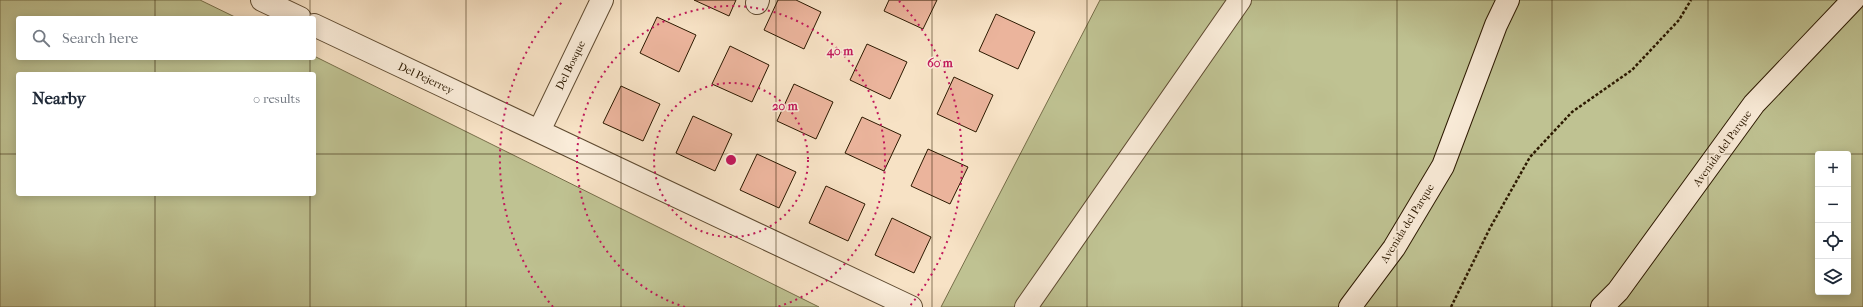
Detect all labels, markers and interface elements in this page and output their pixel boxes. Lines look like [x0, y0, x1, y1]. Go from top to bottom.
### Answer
search box [16, 16, 316, 60]
icon: search [30, 27, 52, 49]
text: Search here [62, 29, 138, 47]
street label: Del Bosque [553, 38, 588, 92]
text: 40 m [826, 44, 854, 59]
text: 60 m [927, 56, 954, 70]
street label: Del Pejerrey [396, 60, 457, 97]
text: Nearby [32, 88, 86, 108]
text: 0 results [253, 91, 300, 106]
text: 20 m [772, 99, 799, 113]
street label: Avenida del Parque [1690, 107, 1755, 190]
map controls [1815, 151, 1851, 295]
button: + [1815, 151, 1851, 187]
centre of rings [724, 153, 738, 167]
street label: Avenida del Parque [1377, 181, 1437, 266]
button: − [1815, 187, 1851, 223]
button: locate [1815, 223, 1851, 259]
button: layers [1815, 259, 1851, 295]

